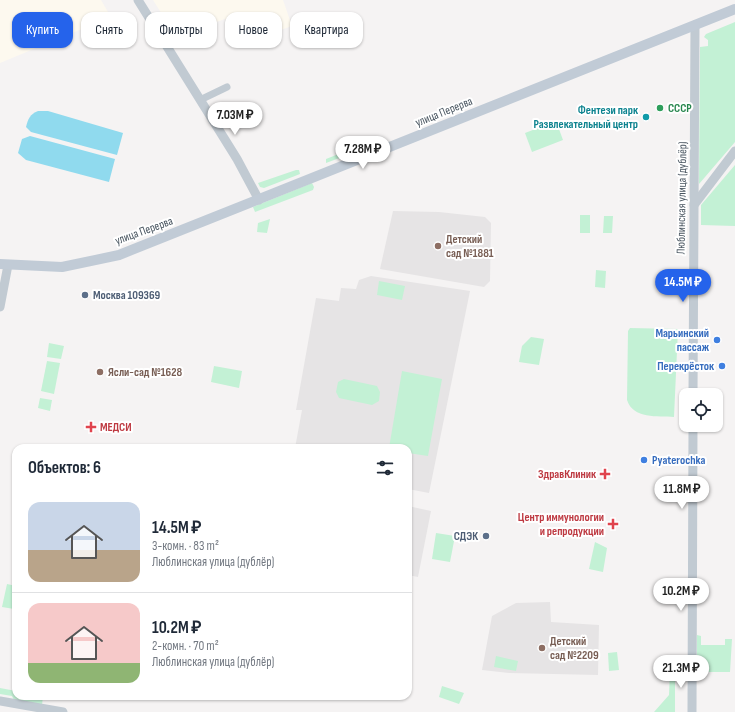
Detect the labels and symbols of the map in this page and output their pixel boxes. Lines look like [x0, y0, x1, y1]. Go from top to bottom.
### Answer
street label: улица Перерва [413, 94, 475, 130]
place label: СССР [668, 101, 692, 116]
pin: 7.03M ₽ [198, 102, 272, 136]
place label: Фентези парк Развлекательный центр [533, 103, 639, 132]
marker: СССР [655, 103, 665, 113]
marker: Фентези парк Развлекательный центр [641, 112, 651, 122]
pin: 7.28M ₽ [326, 136, 400, 170]
street label: Люблинская улица (дублёр) [674, 141, 690, 255]
street label: улица Перерва [113, 213, 175, 248]
place label: Детский сад №1881 [446, 232, 494, 261]
marker: Детский сад №1881 [433, 241, 443, 251]
pin: 14.5M ₽ [646, 269, 720, 303]
place label: Москва 109369 [93, 288, 161, 303]
marker: Москва 109369 [80, 290, 90, 300]
place label: Марьинский пассаж [655, 326, 710, 355]
marker: Марьинский пассаж [712, 335, 722, 345]
place label: Перекрёсток [657, 359, 715, 374]
marker: Перекрёсток [717, 361, 727, 371]
place label: Ясли-сад №1628 [108, 365, 182, 380]
marker: Ясли-сад №1628 [95, 367, 105, 377]
place label: МЕДСИ [100, 420, 132, 435]
marker: МЕДСИ [85, 421, 97, 433]
place label: Pyaterochka [652, 453, 706, 468]
marker: Pyaterochka [639, 455, 649, 465]
place label: ЗдравКлиник [538, 467, 597, 482]
marker: ЗдравКлиник [599, 468, 611, 480]
pin: 11.8M ₽ [645, 476, 719, 510]
place label: Центр иммунологии и репродукции [518, 510, 604, 539]
marker: Центр иммунологии и репродукции [607, 518, 619, 530]
place label: СДЭК [454, 529, 478, 544]
marker: СДЭК [481, 531, 491, 541]
pin: 10.2M ₽ [644, 578, 718, 612]
place label: Детский сад №2209 [550, 634, 599, 663]
marker: Детский сад №2209 [537, 643, 547, 653]
pin: 21.3M ₽ [644, 655, 718, 689]

